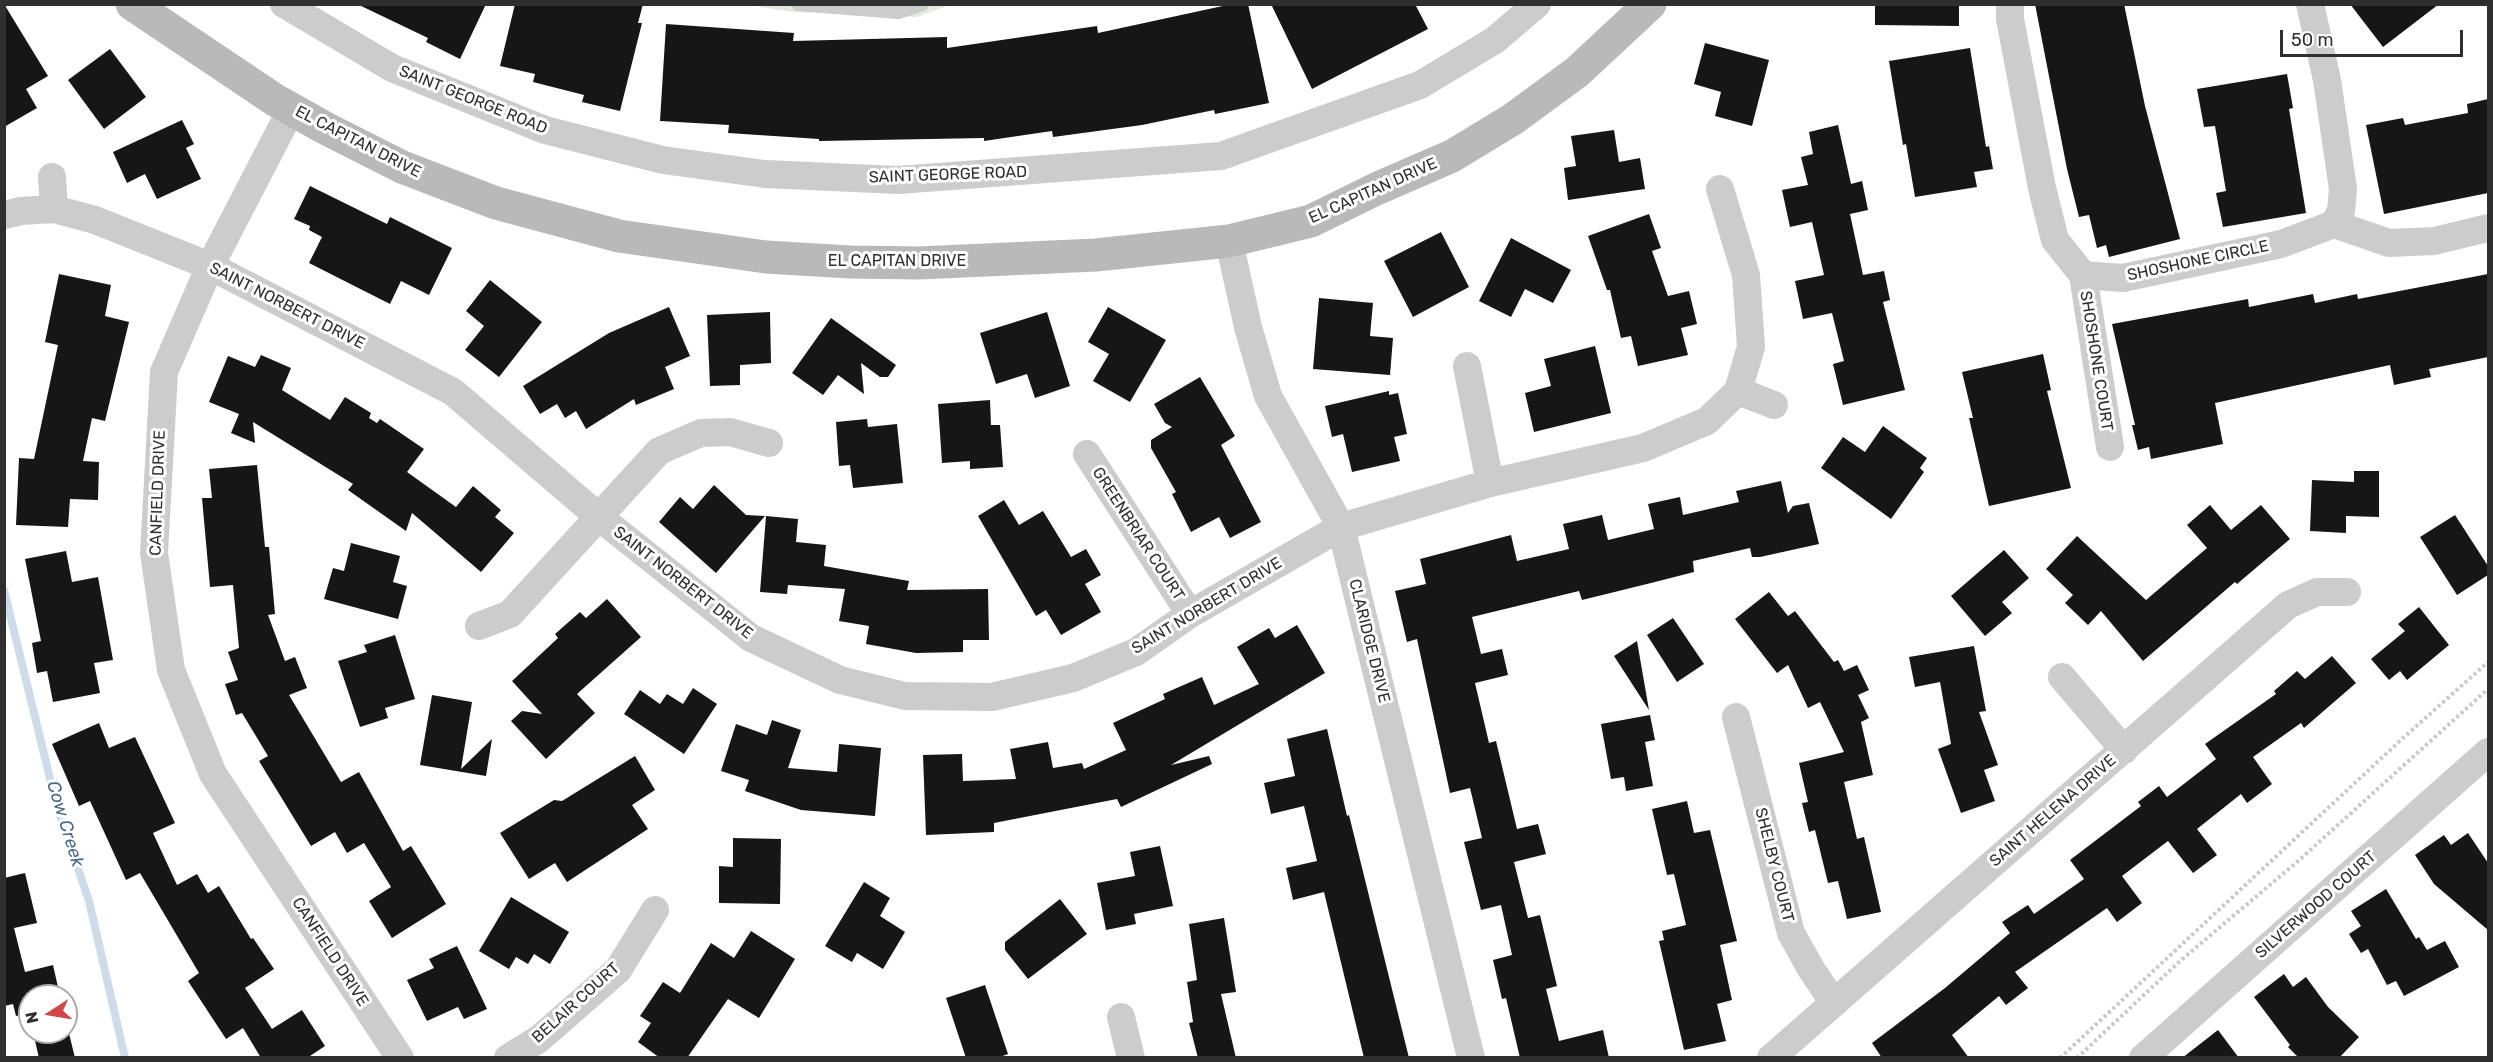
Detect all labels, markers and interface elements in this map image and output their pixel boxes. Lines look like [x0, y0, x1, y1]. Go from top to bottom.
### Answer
scale bar [2283, 18, 2466, 56]
text: 50 m [2291, 29, 2334, 51]
street label: SAINT GEORGE ROAD [396, 61, 550, 139]
street label: EL CAPITAN DRIVE [292, 102, 424, 182]
street label: EL CAPITAN DRIVE [1306, 154, 1440, 228]
street label: SAINT GEORGE ROAD [869, 163, 1027, 187]
street label: SHOSHONE CIRCLE [2126, 237, 2270, 285]
street label: EL CAPITAN DRIVE [828, 251, 966, 271]
street label: SAINT NORBERT DRIVE [206, 259, 368, 353]
street label: SHOSHONE COURT [2075, 290, 2117, 432]
street label: CANFIELD DRIVE [146, 430, 170, 556]
street label: GREENBRIAR COURT [1088, 464, 1188, 604]
street label: SAINT NORBERT DRIVE [609, 523, 757, 643]
street label: SAINT NORBERT DRIVE [1129, 554, 1285, 658]
street label: CLARIDGE DRIVE [1344, 577, 1394, 705]
street label: SAINT HELENA DRIVE [1986, 751, 2120, 871]
water label: Cow Creek [42, 778, 88, 870]
street label: SHELBY COURT [1751, 806, 1797, 924]
street label: SILVERWOOD COURT [2252, 847, 2380, 963]
street label: CANFIELD DRIVE [288, 894, 372, 1010]
street label: BELAIR COURT [528, 959, 624, 1047]
north arrow [18, 984, 78, 1044]
text: N [21, 1010, 42, 1025]

